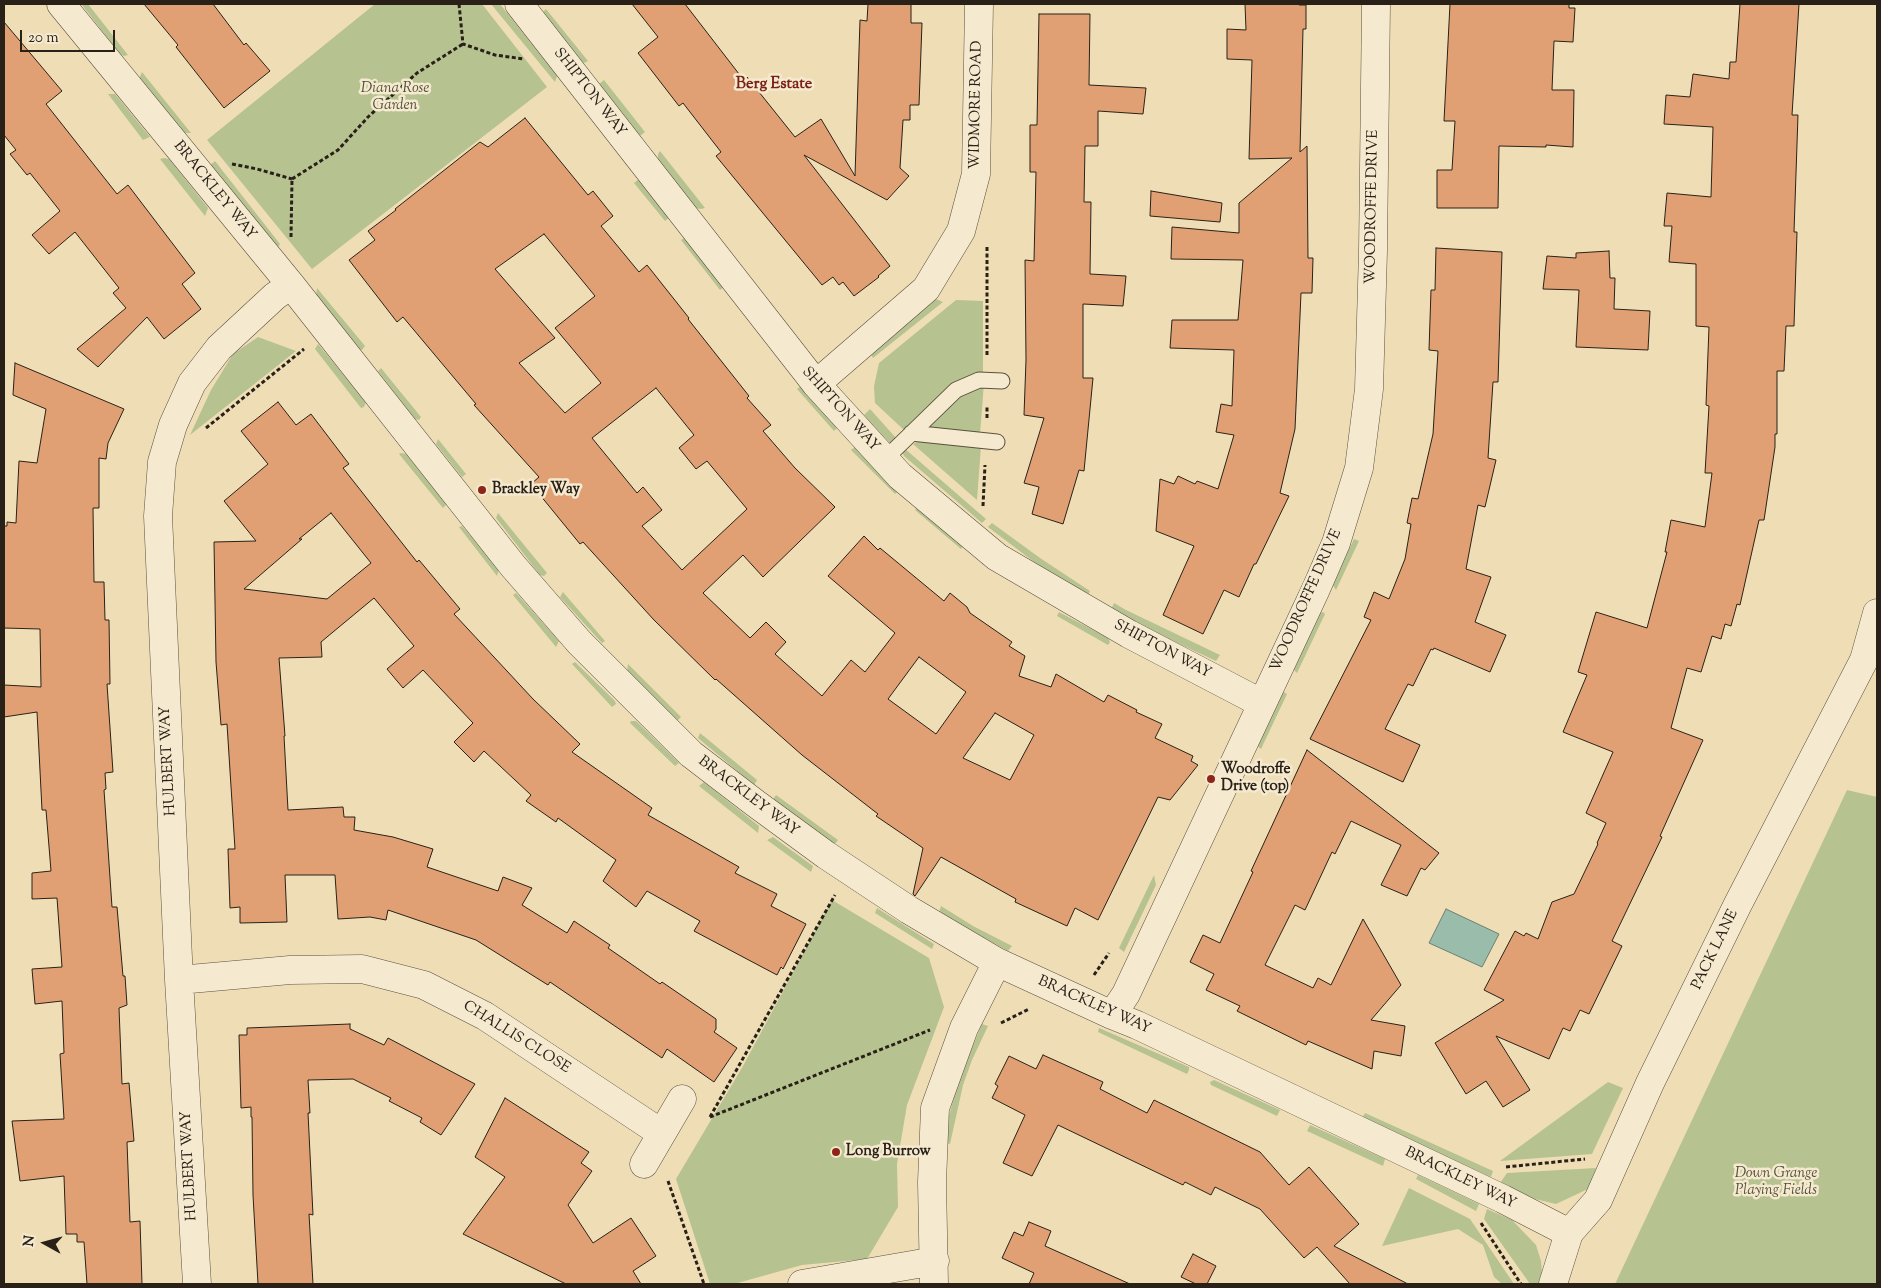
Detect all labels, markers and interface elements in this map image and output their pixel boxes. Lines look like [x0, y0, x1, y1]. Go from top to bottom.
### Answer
scale bar [22, 20, 118, 52]
text: 20 m [28, 28, 59, 49]
street label: WIDMORE ROAD [967, 40, 987, 170]
street label: SHIPTON WAY [549, 45, 629, 141]
district label: Berg Estate [736, 75, 812, 95]
park label: Diana Rose Garden [361, 80, 429, 115]
street label: WOODROFFE DRIVE [1363, 130, 1383, 284]
street label: BRACKLEY WAY [169, 138, 259, 244]
street label: SHIPTON WAY [797, 364, 883, 456]
place label: Brackley Way [492, 481, 580, 499]
marker: Brackley Way [476, 484, 488, 496]
street label: WOODROFFE DRIVE [1267, 527, 1347, 675]
street label: SHIPTON WAY [1110, 617, 1214, 683]
street label: HULBERT WAY [157, 706, 181, 816]
street label: BRACKLEY WAY [694, 753, 802, 841]
place label: Woodroffe Drive (top) [1221, 761, 1291, 796]
marker: Woodroffe Drive (top) [1205, 773, 1217, 785]
street label: PACK LANE [1689, 907, 1743, 993]
street label: BRACKLEY WAY [1035, 973, 1153, 1039]
street label: CHALLIS CLOSE [459, 998, 573, 1078]
street label: HULBERT WAY [178, 1111, 202, 1221]
place label: Long Burrow [846, 1143, 931, 1161]
street label: BRACKLEY WAY [1401, 1144, 1519, 1214]
marker: Long Burrow [830, 1146, 842, 1158]
park label: Down Grange Playing Fields [1735, 1165, 1817, 1200]
north arrow [20, 1218, 70, 1268]
text: N [20, 1234, 41, 1248]

